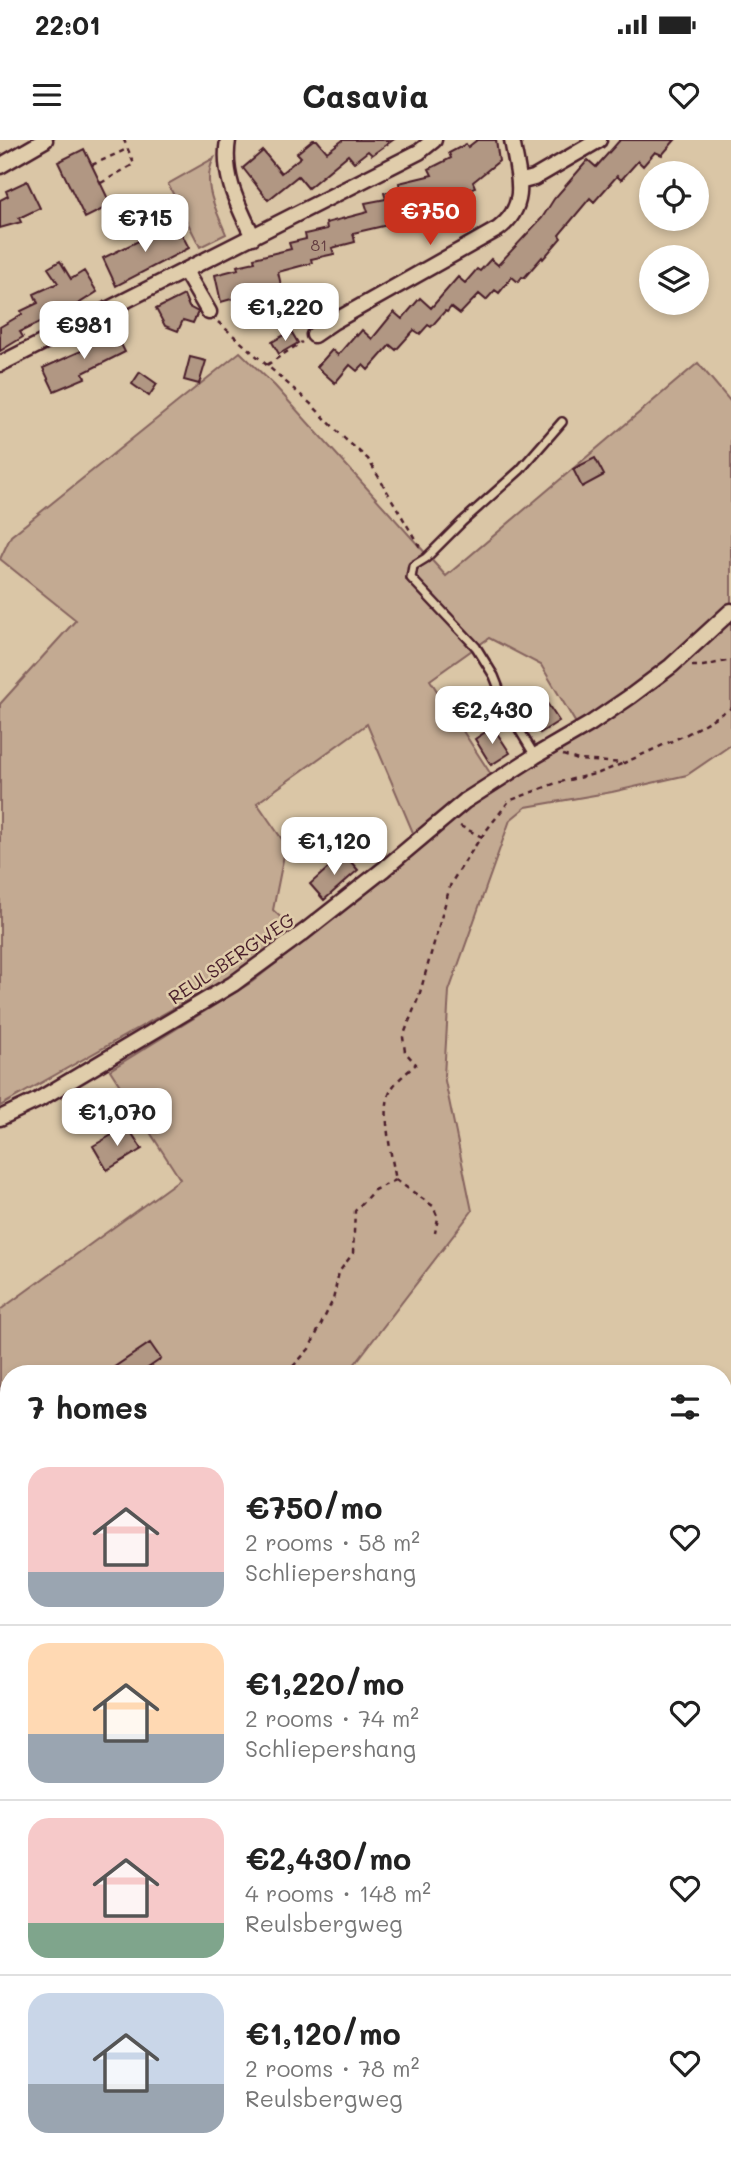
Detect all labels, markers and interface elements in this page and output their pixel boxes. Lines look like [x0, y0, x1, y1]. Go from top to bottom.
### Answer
text: 22:01 [35, 8, 101, 42]
text: Casavia [302, 74, 429, 116]
icon: menu [28, 76, 66, 114]
icon: heart [665, 76, 703, 114]
map controls [639, 161, 709, 315]
button: locate [639, 161, 709, 231]
pin: €750 [389, 188, 471, 247]
pin: €715 [104, 194, 186, 254]
text: €750 [400, 195, 460, 225]
text: €715 [117, 202, 173, 232]
house number: 81 [311, 234, 327, 255]
button: layers [639, 245, 709, 315]
pin: €1,220 [228, 284, 342, 343]
text: €1,220 [247, 291, 323, 321]
pin: €981 [43, 302, 125, 361]
text: €981 [56, 309, 112, 339]
pin: €2,430 [435, 686, 549, 746]
text: €2,430 [451, 694, 533, 724]
pin: €1,120 [277, 818, 391, 877]
text: €1,120 [297, 825, 371, 855]
street label: REULSBERGWEG [163, 907, 299, 1009]
pin: €1,070 [60, 1088, 174, 1148]
text: €1,070 [78, 1096, 156, 1126]
text: 7 homes [28, 1387, 148, 1427]
icon: filters [666, 1388, 704, 1426]
text: €750/mo [245, 1487, 382, 1527]
icon: home [84, 1495, 168, 1579]
icon: heart [666, 1518, 704, 1556]
text: 2 rooms · 58 m² [245, 1527, 420, 1557]
text: Schliepershang [245, 1557, 416, 1587]
text: €1,220/mo [245, 1663, 404, 1703]
icon: home [84, 1671, 168, 1755]
icon: heart [666, 1694, 704, 1732]
text: 2 rooms · 74 m² [245, 1703, 419, 1733]
text: Schliepershang [245, 1733, 416, 1763]
text: €2,430/mo [245, 1838, 411, 1878]
icon: home [84, 1846, 168, 1930]
icon: heart [666, 1869, 704, 1907]
text: 4 rooms · 148 m² [245, 1878, 431, 1908]
text: Reulsbergweg [245, 1908, 403, 1938]
text: €1,120/mo [245, 2013, 401, 2053]
icon: home [84, 2021, 168, 2105]
icon: heart [666, 2044, 704, 2082]
text: 2 rooms · 78 m² [245, 2053, 419, 2083]
text: Reulsbergweg [245, 2083, 403, 2113]

